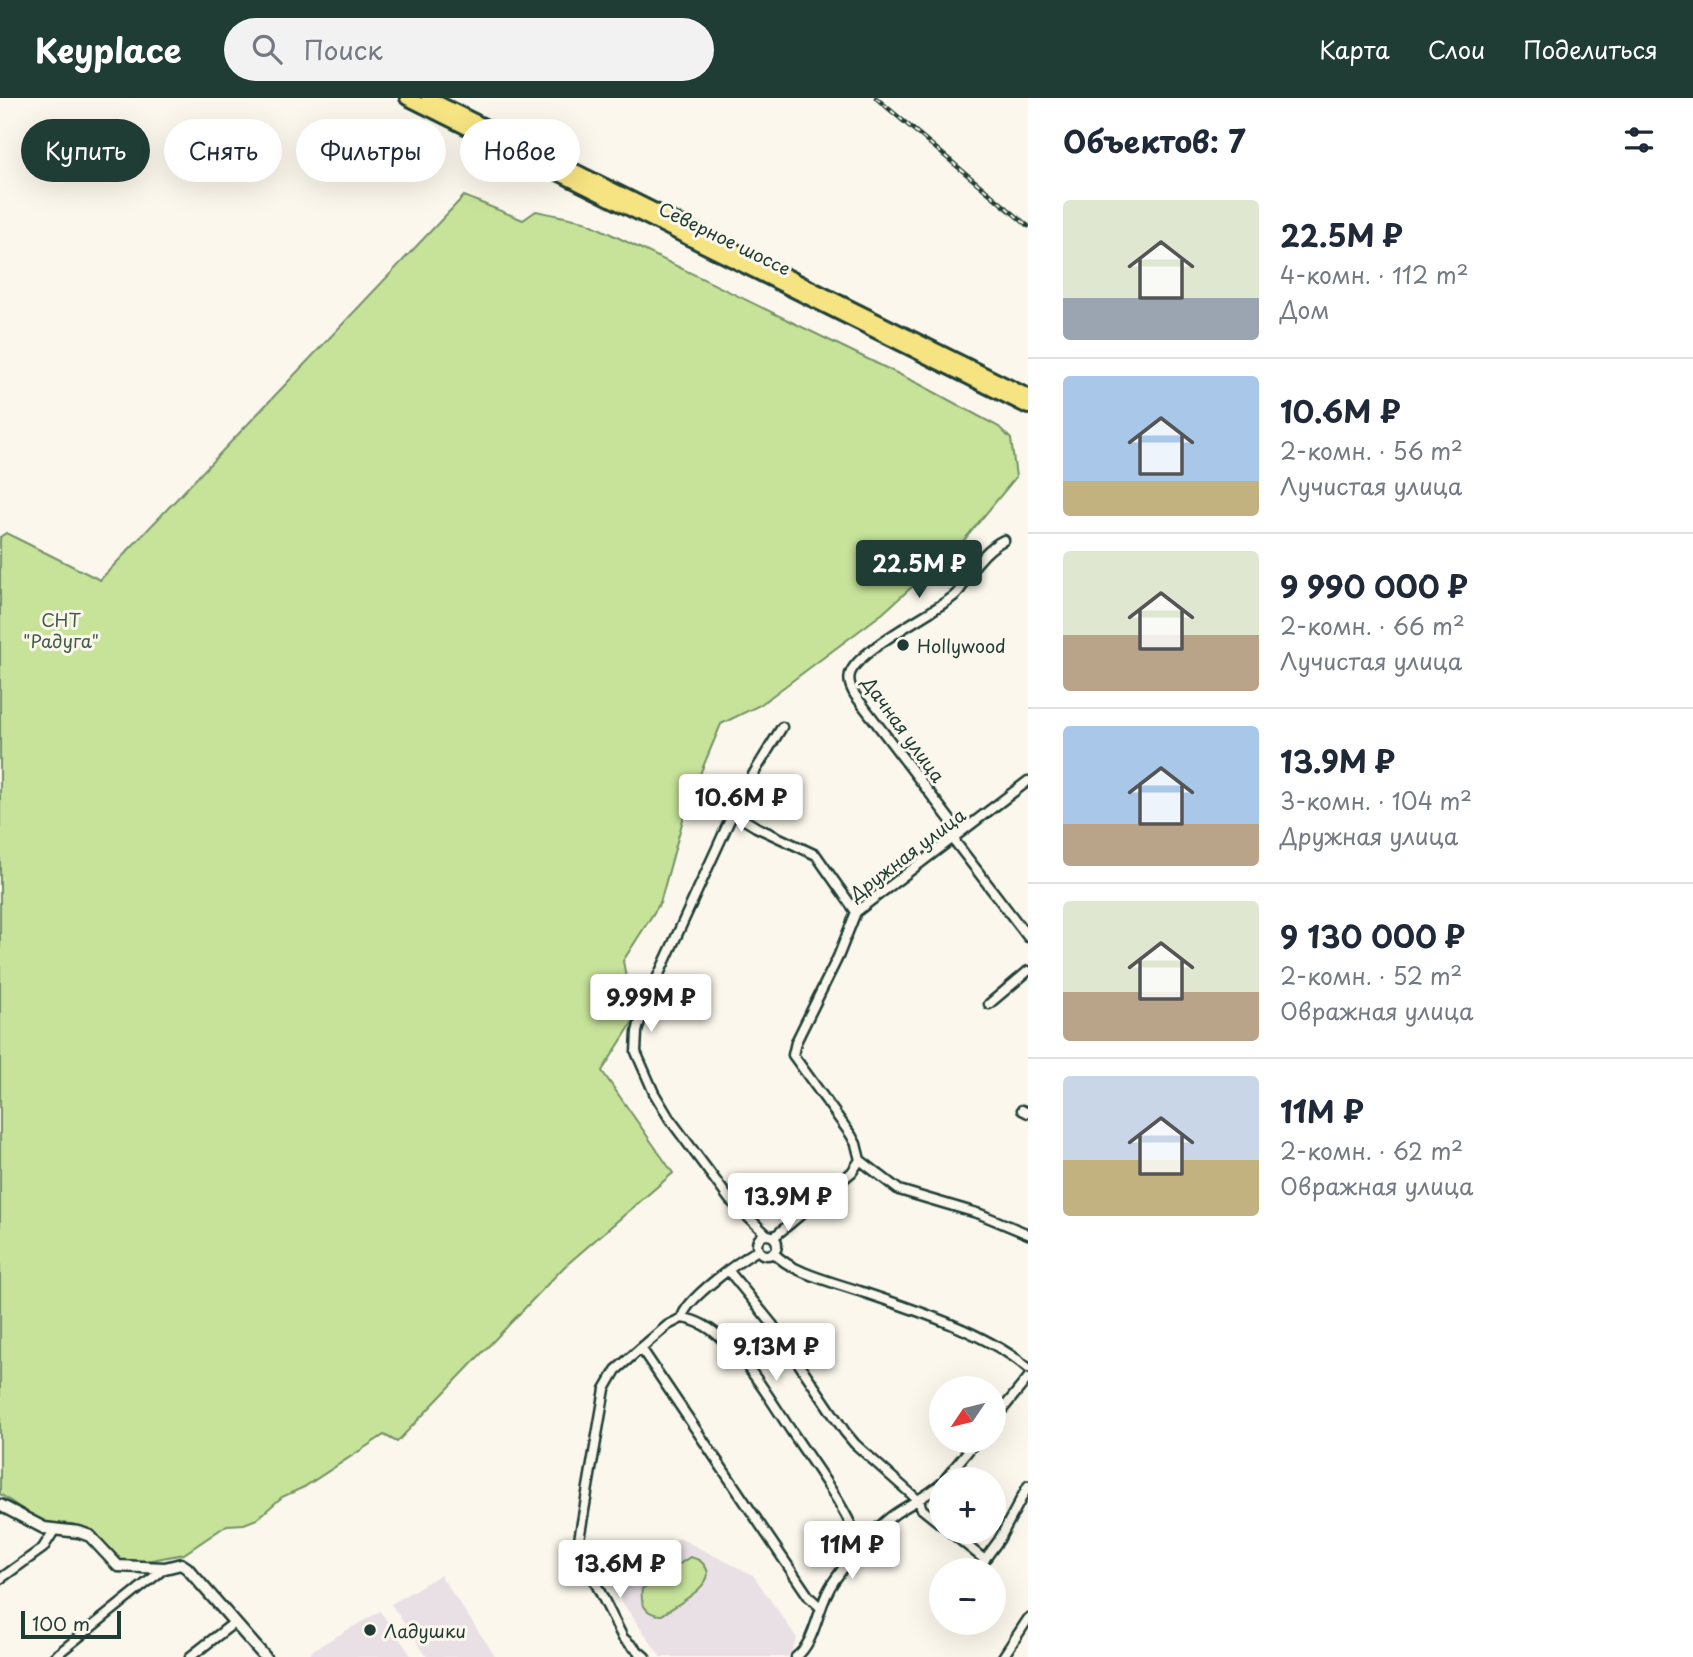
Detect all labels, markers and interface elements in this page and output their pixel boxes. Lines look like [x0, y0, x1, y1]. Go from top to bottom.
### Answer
search box [224, 18, 714, 81]
text: Keyplace [35, 24, 182, 74]
icon: search [248, 30, 286, 68]
text: Поиск [304, 30, 383, 69]
text: Карта [1319, 31, 1390, 67]
text: Слои [1428, 31, 1485, 67]
text: Поделиться [1523, 31, 1658, 67]
text: Объектов: 7 [1063, 118, 1246, 163]
chip: Купить [21, 119, 150, 182]
chip: Снять [164, 119, 282, 182]
chip: Фильтры [296, 119, 446, 182]
chip: Новое [460, 119, 580, 182]
icon: filters [1620, 121, 1658, 159]
street label: Северное шоссе [654, 194, 796, 282]
text: 22.5M ₽ [1280, 212, 1403, 257]
icon: home [1119, 228, 1203, 312]
text: 4-комн. · 112 m² [1280, 257, 1469, 292]
text: Дом [1280, 292, 1329, 327]
text: 10.6M ₽ [1280, 388, 1401, 433]
icon: home [1119, 404, 1203, 488]
text: 2-комн. · 56 m² [1280, 433, 1463, 468]
text: Лучистая улица [1280, 468, 1462, 503]
pin: 22.5M ₽ [854, 540, 984, 600]
text: 22.5M ₽ [872, 545, 966, 580]
text: 9 990 000 ₽ [1280, 563, 1468, 608]
icon: home [1119, 579, 1203, 663]
park label: СНТ "Радуга" [23, 606, 99, 654]
text: 2-комн. · 66 m² [1280, 608, 1465, 643]
place label: Hollywood [917, 632, 1006, 659]
marker: Hollywood [895, 637, 911, 653]
text: Лучистая улица [1280, 643, 1462, 678]
street label: Дачная улица [856, 670, 952, 788]
text: 13.9M ₽ [1280, 738, 1395, 783]
icon: home [1119, 754, 1203, 838]
pin: 10.6M ₽ [676, 774, 806, 834]
text: 10.6M ₽ [695, 779, 787, 814]
text: 3-комн. · 104 m² [1280, 783, 1472, 818]
street label: Дружная улица [842, 801, 971, 907]
text: Дружная улица [1280, 818, 1458, 853]
text: 9 130 000 ₽ [1280, 913, 1465, 958]
icon: home [1119, 929, 1203, 1013]
text: 2-комн. · 52 m² [1280, 958, 1462, 993]
pin: 9.99M ₽ [586, 974, 716, 1034]
text: 9.99M ₽ [606, 979, 696, 1014]
text: Овражная улица [1280, 993, 1473, 1028]
text: 11M ₽ [1280, 1088, 1364, 1133]
icon: home [1119, 1104, 1203, 1188]
text: 2-комн. · 62 m² [1280, 1133, 1463, 1168]
text: Овражная улица [1280, 1168, 1473, 1203]
pin: 13.9M ₽ [723, 1174, 853, 1233]
text: 13.9M ₽ [744, 1178, 832, 1213]
pin: 9.13M ₽ [711, 1324, 841, 1383]
text: 9.13M ₽ [733, 1328, 819, 1363]
north arrow [929, 1376, 1006, 1452]
map controls [929, 1376, 1006, 1635]
button: + [929, 1467, 1006, 1544]
pin: 11M ₽ [803, 1522, 901, 1581]
text: 11M ₽ [820, 1526, 884, 1561]
pin: 13.6M ₽ [555, 1540, 685, 1600]
text: 13.6M ₽ [574, 1545, 666, 1580]
button: − [929, 1558, 1006, 1635]
scale bar [21, 1608, 121, 1640]
text: 100 m [32, 1609, 90, 1637]
place label: Ладушки [384, 1617, 466, 1644]
marker: Ладушки [362, 1622, 378, 1638]

